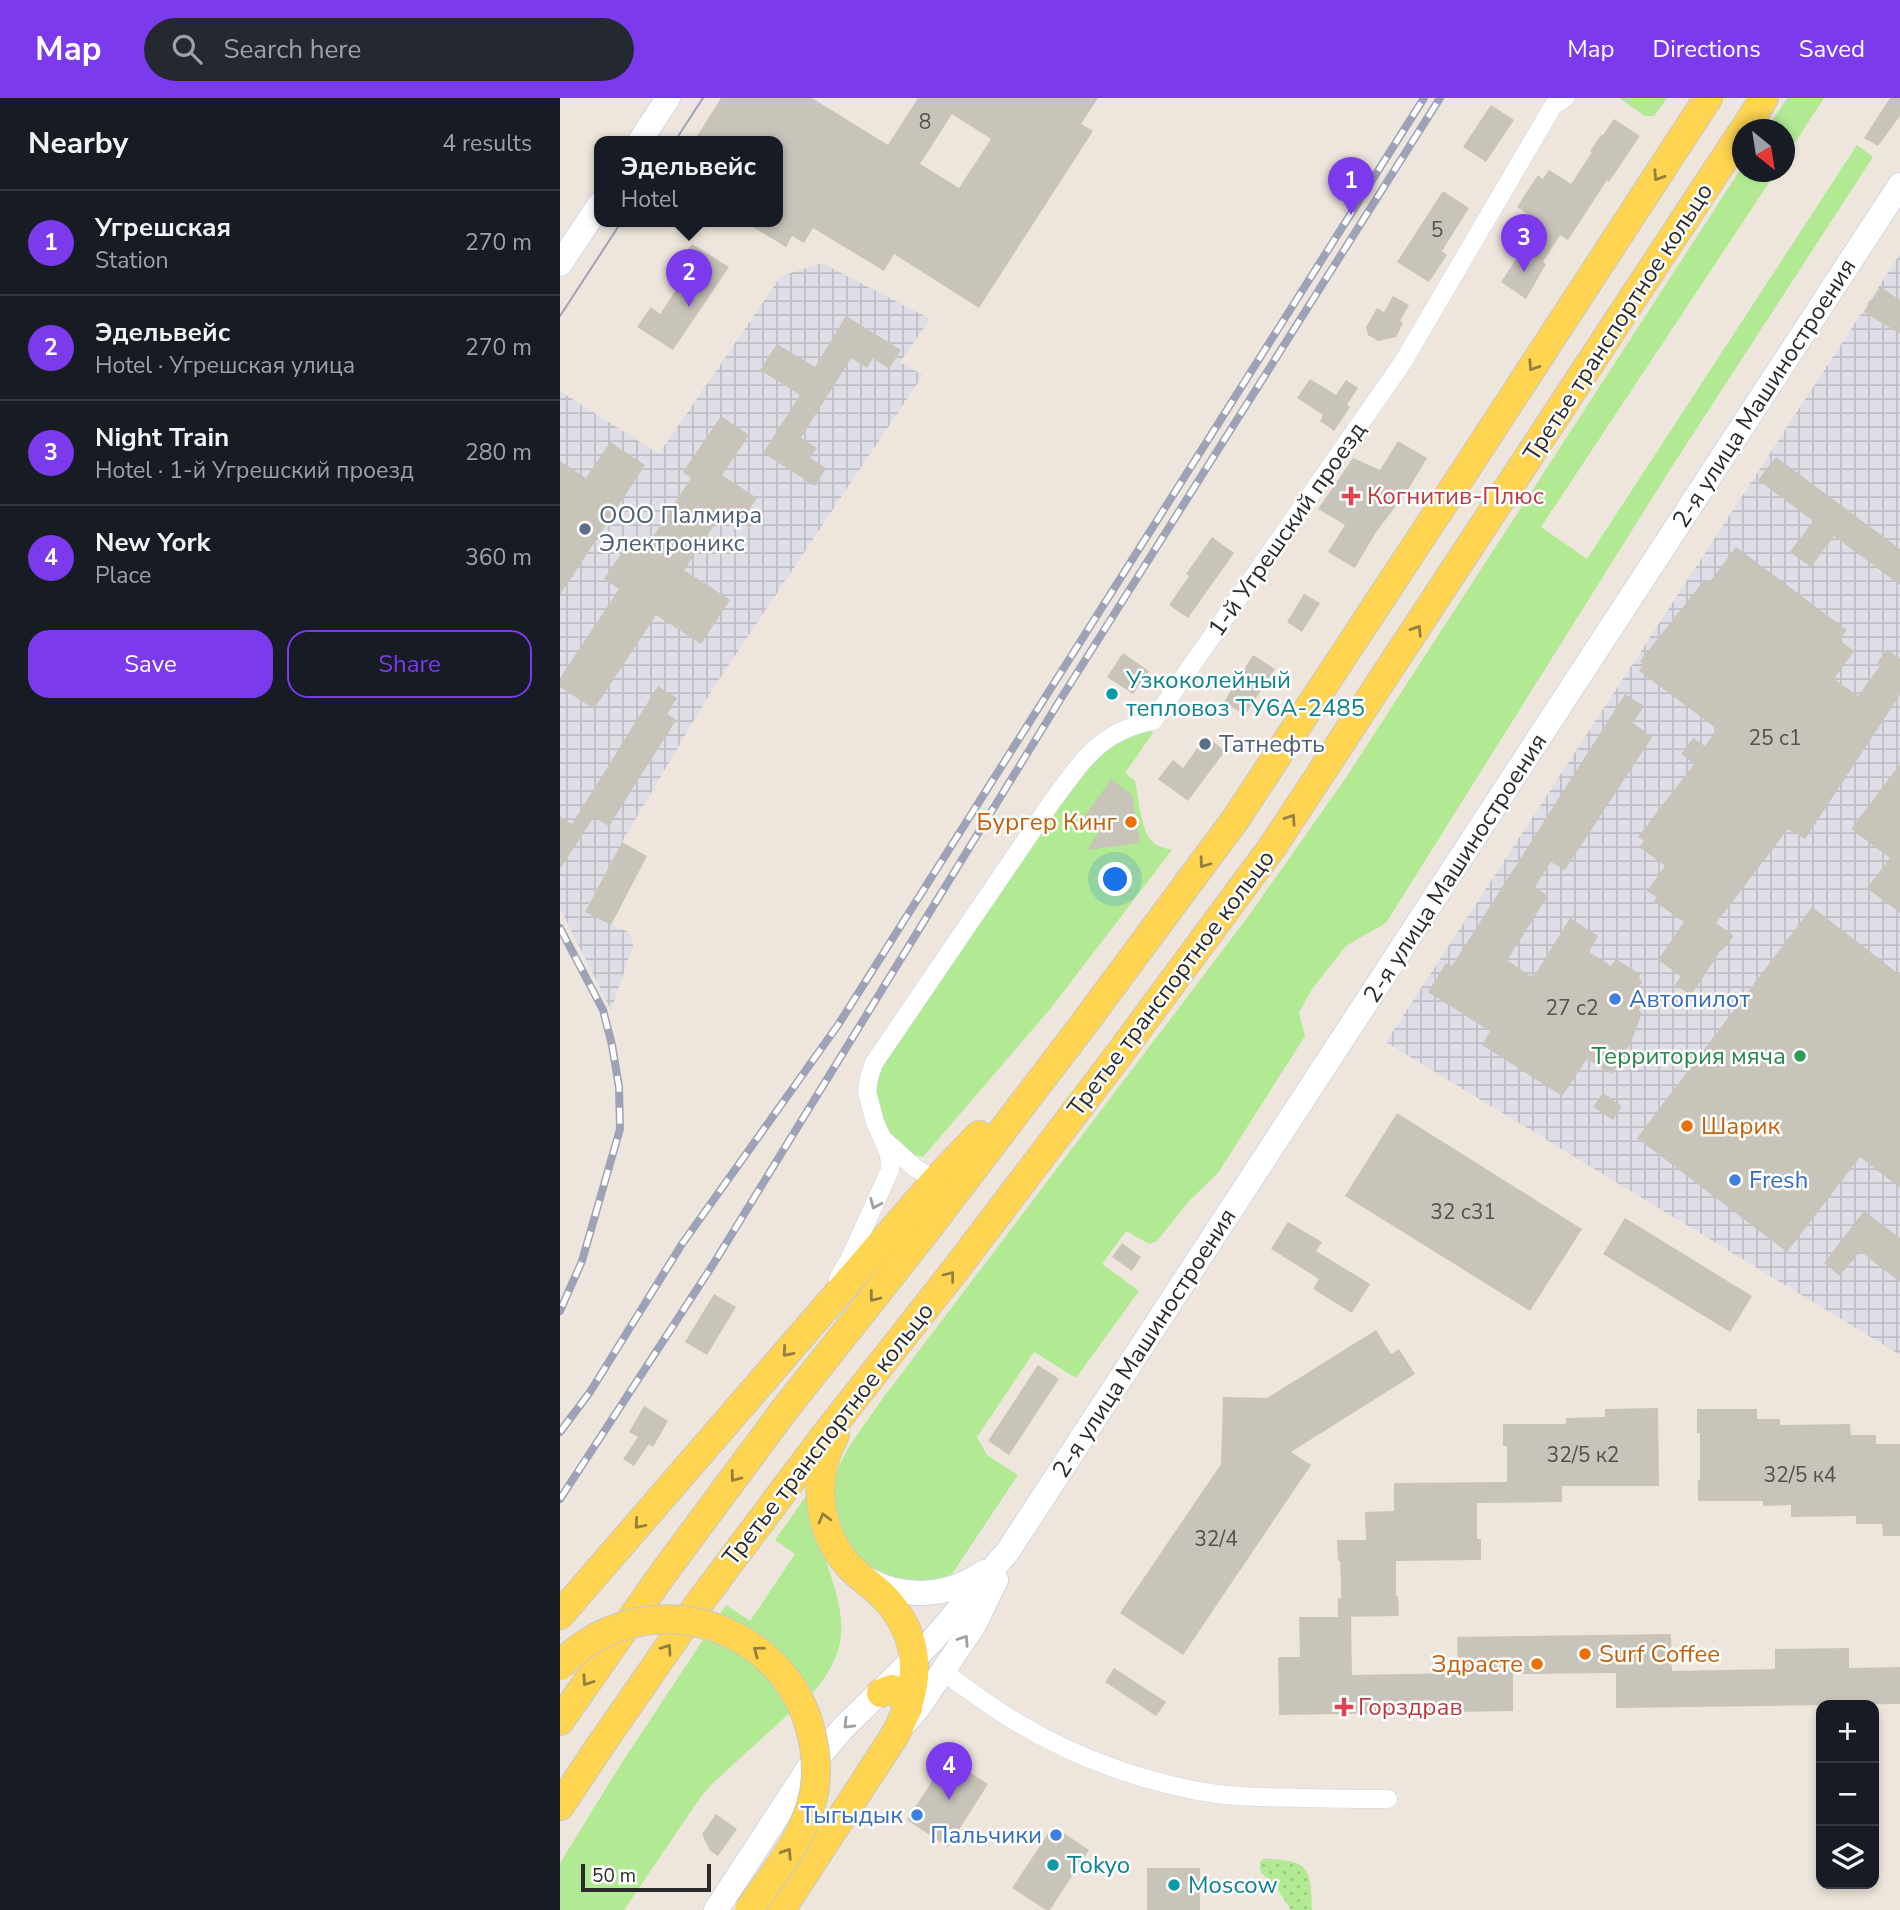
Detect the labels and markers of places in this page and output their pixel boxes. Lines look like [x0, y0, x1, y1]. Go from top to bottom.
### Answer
pin: 1 [1328, 157, 1374, 215]
pin: 3 [1501, 214, 1547, 272]
pin: 2 [666, 249, 712, 307]
place label: Когнитив-Плюс [1367, 480, 1544, 512]
marker: Когнитив-Плюс [1341, 486, 1361, 506]
place label: ООО Палмира Электроникс [599, 499, 762, 559]
marker: ООО Палмира Электроникс [577, 521, 593, 537]
place label: Узкоколейный тепловоз ТУ6А-2485 [1125, 664, 1365, 724]
marker: Узкоколейный тепловоз ТУ6А-2485 [1104, 686, 1120, 702]
place label: Татнефть [1219, 728, 1325, 760]
marker: Татнефть [1197, 736, 1213, 752]
place label: Бургер Кинг [977, 806, 1118, 838]
marker: Бургер Кинг [1123, 814, 1139, 830]
place label: Автопилот [1629, 983, 1750, 1015]
marker: Автопилот [1607, 991, 1623, 1007]
place label: Территория мяча [1591, 1040, 1786, 1072]
marker: Территория мяча [1792, 1048, 1808, 1064]
place label: Шарик [1701, 1110, 1780, 1142]
marker: Шарик [1679, 1118, 1695, 1134]
place label: Fresh [1749, 1164, 1808, 1196]
marker: Fresh [1727, 1172, 1743, 1188]
place label: Surf Coffee [1599, 1638, 1720, 1670]
marker: Surf Coffee [1577, 1646, 1593, 1662]
place label: Здрасте [1431, 1648, 1523, 1680]
marker: Здрасте [1529, 1656, 1545, 1672]
place label: Горздрав [1358, 1691, 1463, 1723]
marker: Горздрав [1336, 1699, 1352, 1715]
pin: 4 [926, 1742, 972, 1800]
place label: Тыгыдык [801, 1799, 903, 1831]
marker: Тыгыдык [909, 1807, 925, 1823]
place label: Пальчики [930, 1819, 1042, 1851]
marker: Пальчики [1048, 1827, 1064, 1843]
place label: Tokyo [1067, 1849, 1130, 1881]
marker: Tokyo [1045, 1857, 1061, 1873]
place label: Moscow [1188, 1869, 1278, 1901]
marker: Moscow [1166, 1877, 1182, 1893]

